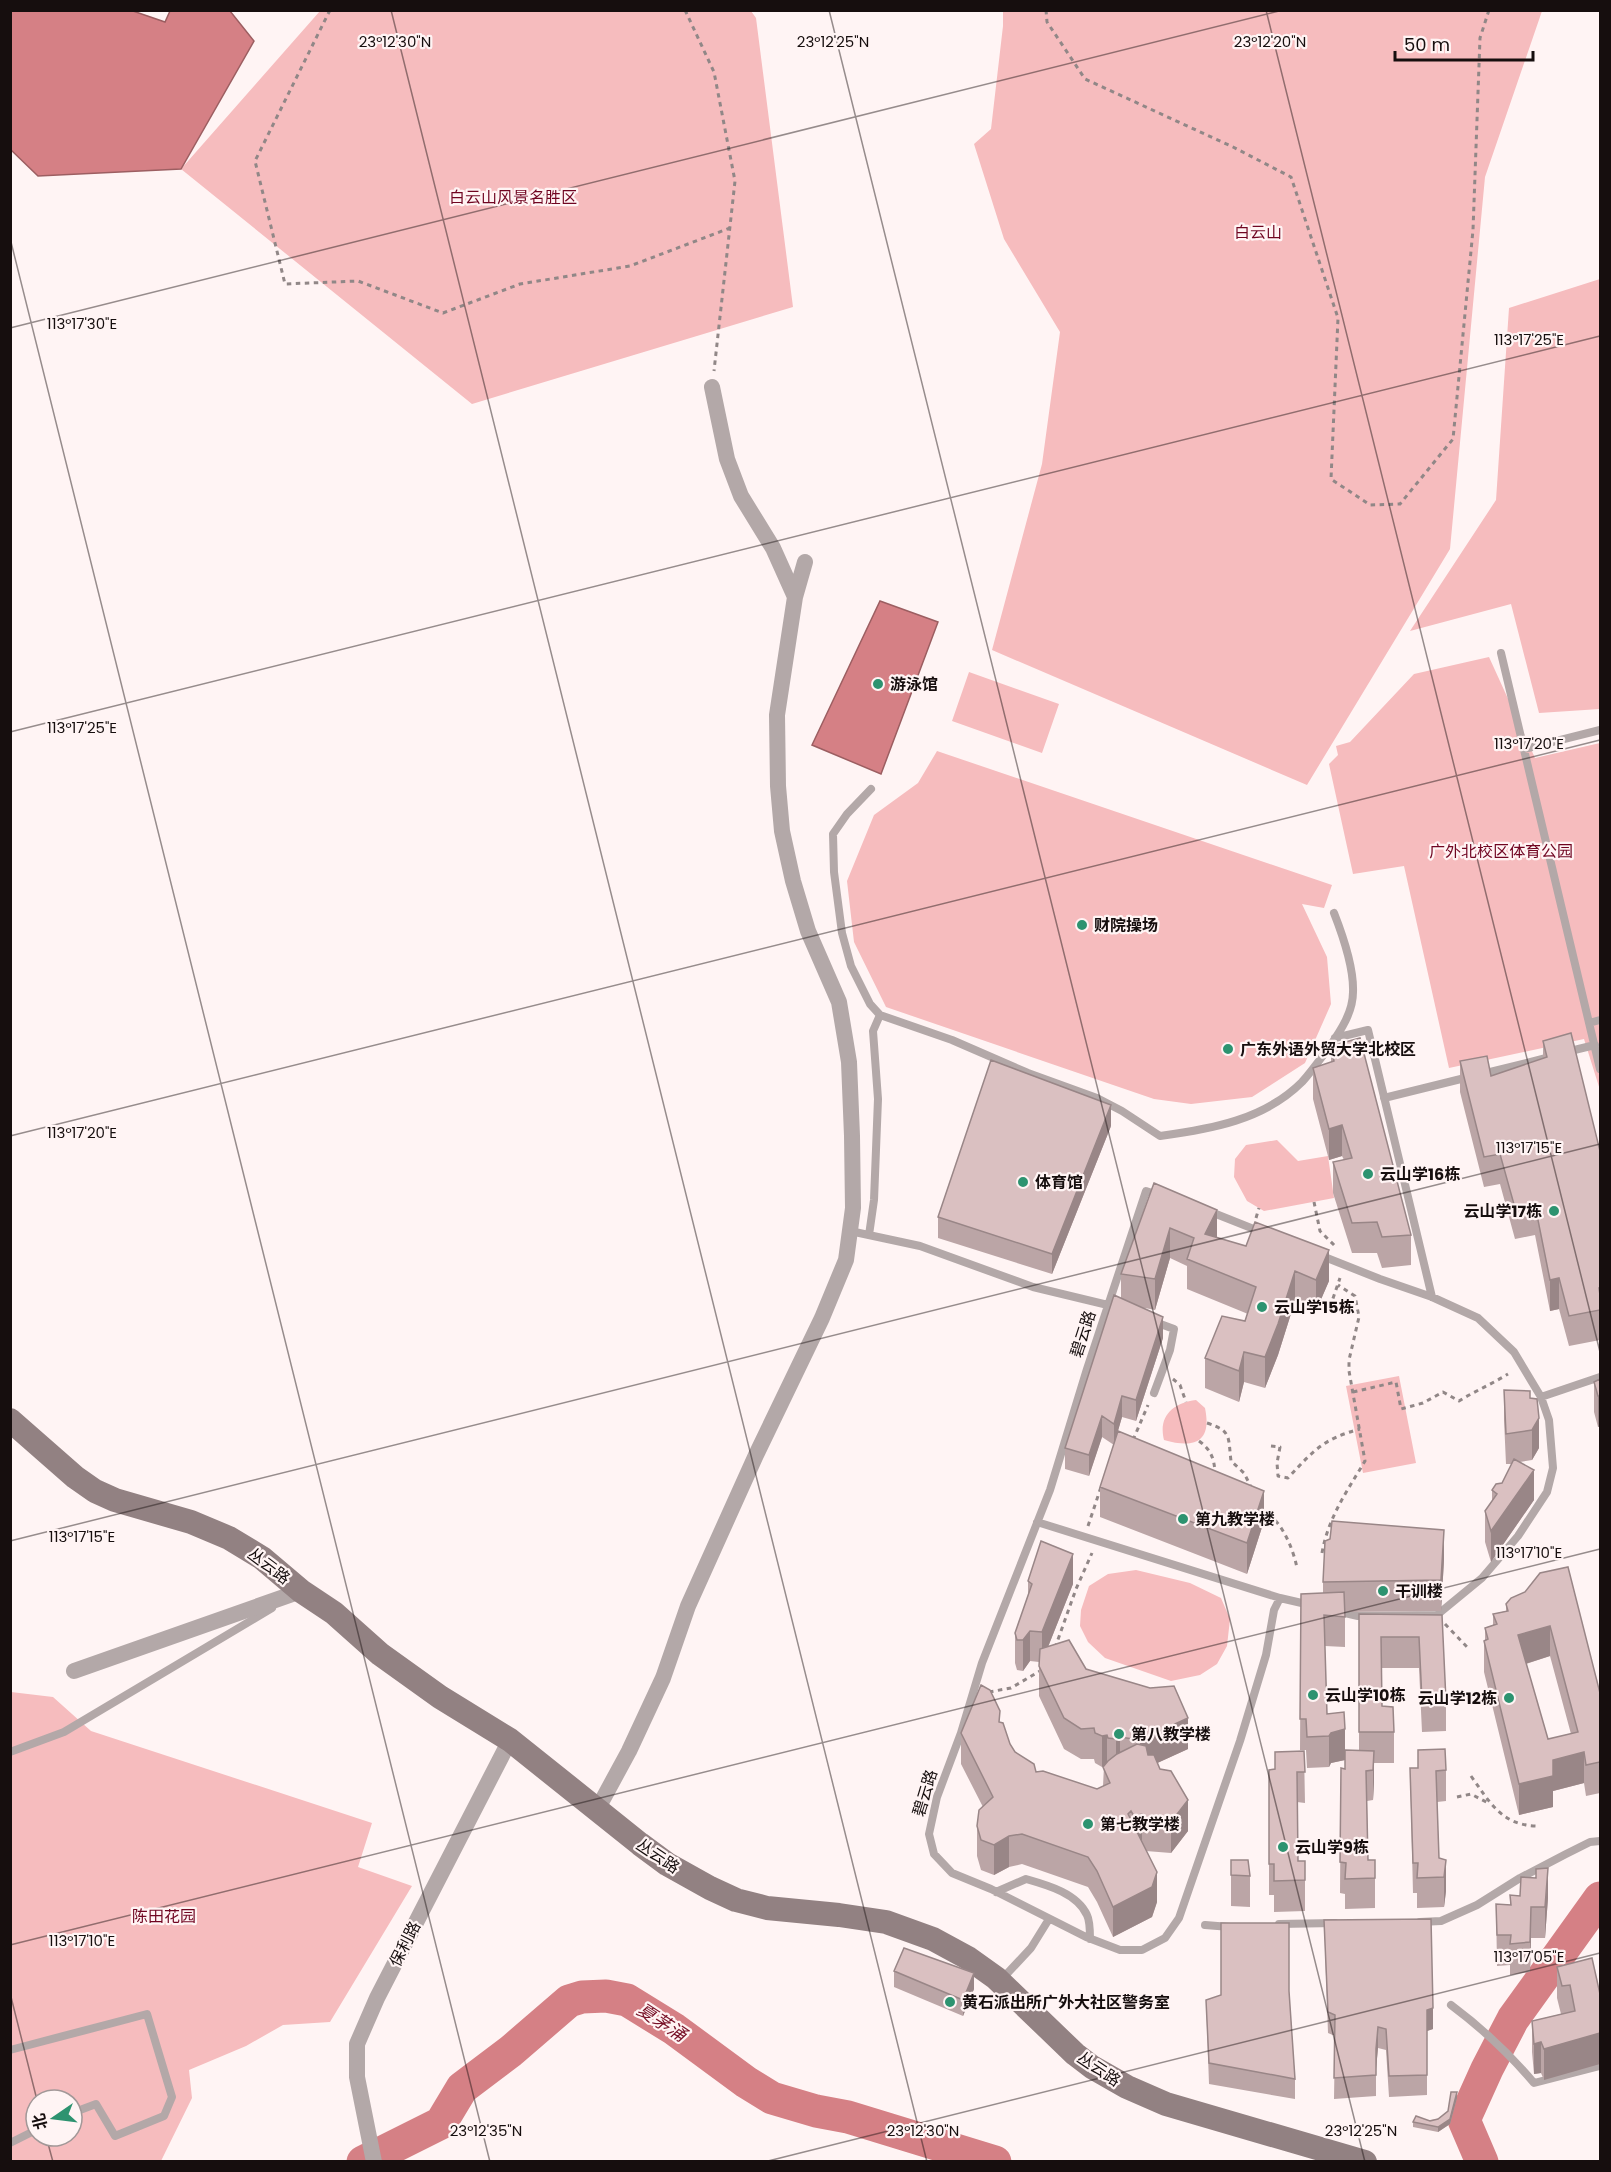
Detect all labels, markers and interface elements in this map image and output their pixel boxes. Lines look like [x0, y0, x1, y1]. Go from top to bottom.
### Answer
scale bar [1395, 24, 1533, 62]
text: 23°12'30"N [359, 31, 431, 52]
text: 23°12'25"N [797, 31, 869, 52]
text: 23°12'20"N [1234, 31, 1306, 52]
text: 50 m [1404, 32, 1450, 57]
park label: 白云山风景名胜区 [449, 186, 577, 209]
park label: 白云山 [1234, 221, 1282, 244]
text: 113°17'30"E [47, 313, 117, 334]
text: 113°17'25"E [1494, 329, 1564, 350]
place label: 游泳馆 [890, 673, 938, 696]
marker: 游泳馆 [871, 677, 885, 691]
text: 113°17'25"E [47, 717, 117, 738]
text: 113°17'20"E [1494, 733, 1564, 754]
park label: 广外北校区体育公园 [1429, 840, 1573, 863]
place label: 财院操场 [1094, 914, 1158, 937]
marker: 财院操场 [1075, 918, 1089, 932]
place label: 广东外语外贸大学北校区 [1240, 1038, 1416, 1061]
marker: 广东外语外贸大学北校区 [1221, 1042, 1235, 1056]
text: 113°17'20"E [47, 1122, 117, 1143]
text: 113°17'15"E [1496, 1137, 1562, 1158]
place label: 云山学16栋 [1380, 1163, 1460, 1186]
marker: 云山学16栋 [1361, 1167, 1375, 1181]
place label: 体育馆 [1035, 1171, 1083, 1194]
marker: 体育馆 [1016, 1175, 1030, 1189]
place label: 云山学17栋 [1463, 1200, 1542, 1223]
marker: 云山学17栋 [1547, 1204, 1561, 1218]
place label: 云山学15栋 [1274, 1296, 1354, 1319]
marker: 云山学15栋 [1255, 1300, 1269, 1314]
street label: 碧云路 [1065, 1308, 1101, 1360]
place label: 第九教学楼 [1195, 1508, 1275, 1531]
marker: 第九教学楼 [1176, 1512, 1190, 1526]
text: 113°17'15"E [49, 1526, 115, 1547]
street label: 丛云路 [243, 1542, 295, 1590]
text: 113°17'10"E [1496, 1542, 1562, 1563]
place label: 干训楼 [1395, 1580, 1443, 1603]
marker: 干训楼 [1376, 1584, 1390, 1598]
place label: 云山学10栋 [1325, 1684, 1405, 1707]
place label: 云山学12栋 [1418, 1687, 1497, 1710]
marker: 云山学10栋 [1306, 1688, 1320, 1702]
marker: 云山学12栋 [1502, 1691, 1516, 1705]
place label: 第八教学楼 [1131, 1723, 1211, 1746]
marker: 第八教学楼 [1112, 1727, 1126, 1741]
street label: 碧云路 [907, 1767, 943, 1819]
place label: 第七教学楼 [1100, 1813, 1180, 1836]
marker: 第七教学楼 [1081, 1817, 1095, 1831]
street label: 丛云路 [632, 1833, 684, 1879]
place label: 云山学9栋 [1295, 1836, 1369, 1859]
marker: 云山学9栋 [1276, 1840, 1290, 1854]
park label: 陈田花园 [132, 1905, 196, 1928]
street label: 保利路 [384, 1917, 426, 1971]
text: 113°17'10"E [49, 1930, 115, 1951]
text: 113°17'05"E [1494, 1946, 1564, 1967]
place label: 黄石派出所广外大社区警务室 [962, 1991, 1170, 2014]
marker: 黄石派出所广外大社区警务室 [943, 1995, 957, 2009]
water label: 夏茅涌 [633, 1997, 693, 2048]
street label: 丛云路 [1073, 2046, 1125, 2092]
north arrow [24, 2088, 84, 2148]
text: 北 [27, 2111, 53, 2132]
text: 23°12'35"N [450, 2120, 522, 2141]
text: 23°12'30"N [887, 2120, 959, 2141]
text: 23°12'25"N [1325, 2120, 1397, 2141]

